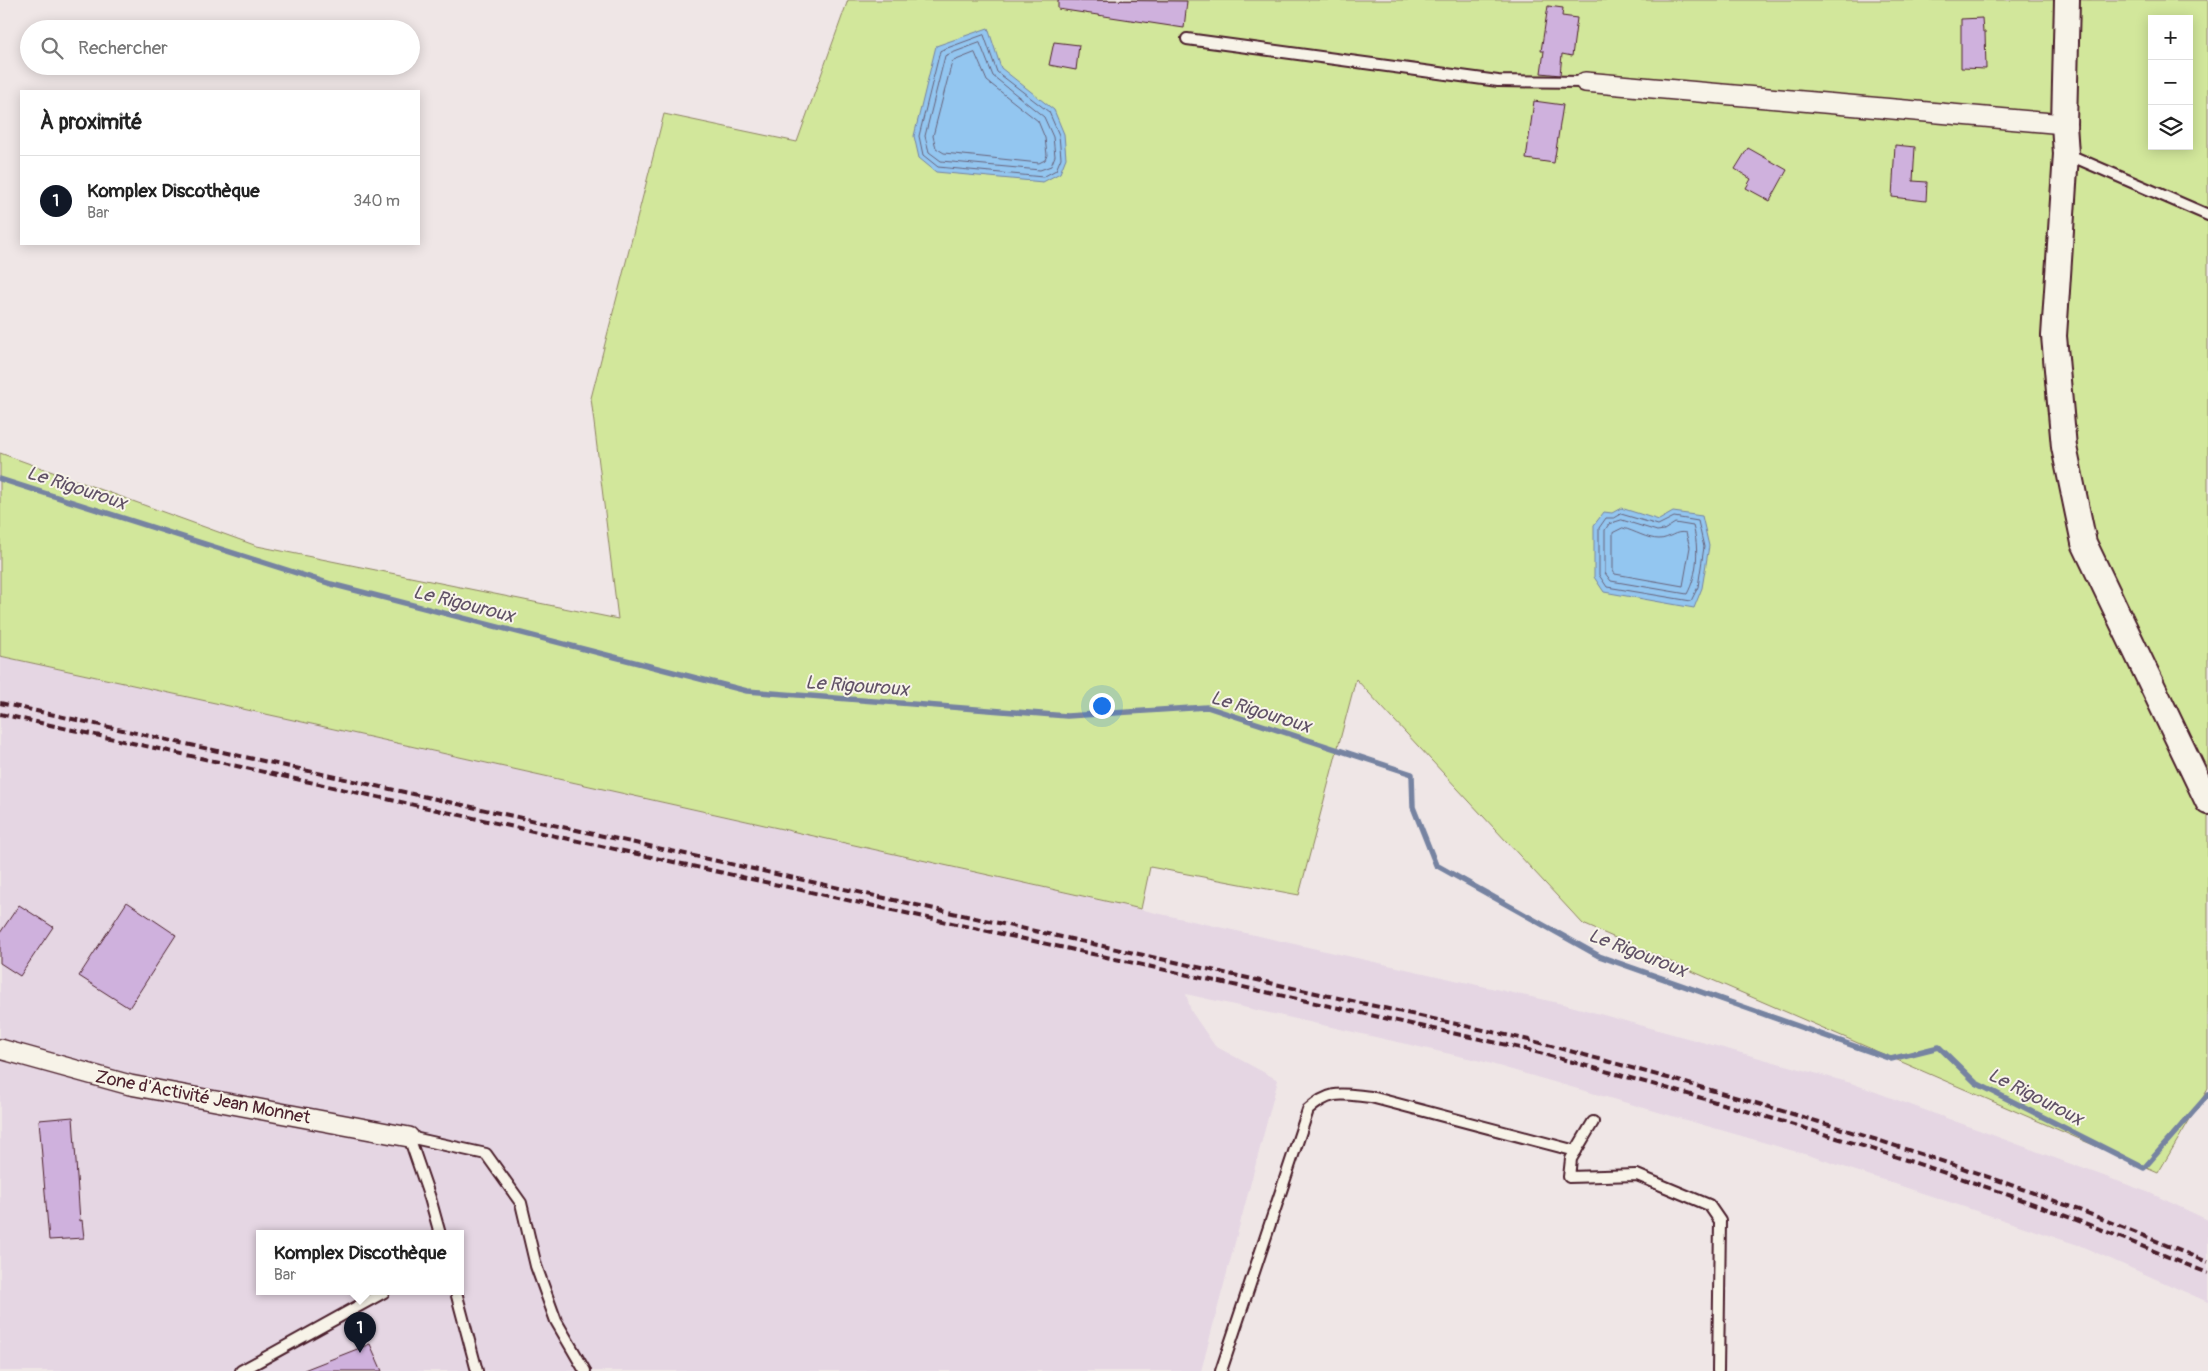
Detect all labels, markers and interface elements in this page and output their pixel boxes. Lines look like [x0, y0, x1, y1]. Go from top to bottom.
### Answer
map controls [2148, 15, 2193, 150]
button: + [2148, 15, 2193, 60]
search box [20, 20, 420, 75]
icon: search [38, 34, 66, 62]
text: Rechercher [78, 36, 168, 60]
button: − [2148, 60, 2193, 105]
button: layers [2148, 105, 2193, 150]
text: À proximité [40, 109, 143, 136]
text: Komplex Discothèque [87, 179, 260, 203]
text: 1 [53, 191, 59, 211]
text: 340 m [353, 191, 400, 211]
text: Bar [87, 203, 109, 223]
water label: Le Rigouroux [24, 461, 131, 516]
water label: Le Rigouroux [411, 580, 518, 629]
water label: Le Rigouroux [804, 670, 911, 702]
water label: Le Rigouroux [1208, 685, 1315, 739]
your location [1089, 693, 1115, 719]
water label: Le Rigouroux [1585, 923, 1692, 983]
water label: Le Rigouroux [1984, 1063, 2088, 1132]
street label: Zone d'Activité Jean Monnet [93, 1065, 313, 1130]
popup [256, 1230, 464, 1295]
text: Komplex Discothèque [274, 1241, 446, 1265]
text: Bar [274, 1265, 296, 1285]
pin: 1 [344, 1312, 376, 1353]

